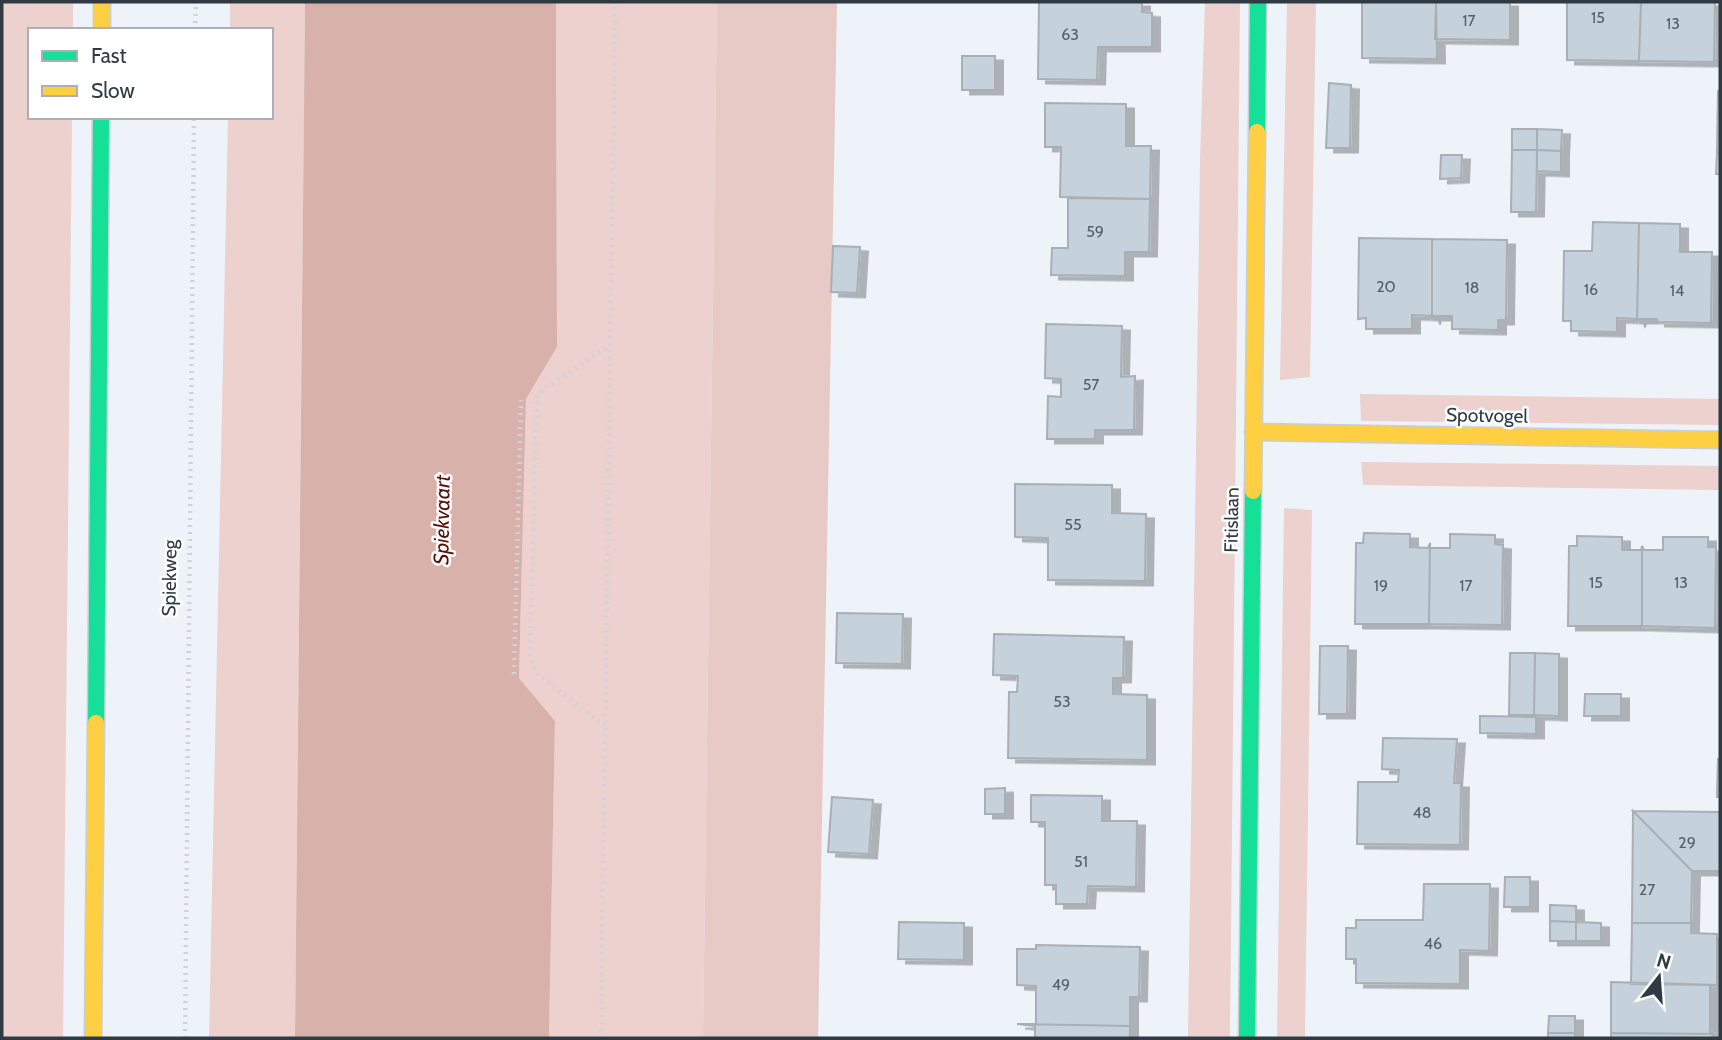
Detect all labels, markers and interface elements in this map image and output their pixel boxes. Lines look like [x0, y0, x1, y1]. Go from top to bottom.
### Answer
house number: 15 [1591, 8, 1605, 27]
house number: 17 [1462, 11, 1476, 30]
house number: 13 [1666, 14, 1680, 33]
house number: 63 [1061, 25, 1079, 44]
legend [28, 28, 273, 119]
text: Fast [91, 43, 127, 68]
text: Slow [91, 78, 135, 103]
house number: 59 [1086, 222, 1104, 241]
house number: 20 [1376, 277, 1396, 296]
house number: 18 [1465, 278, 1479, 297]
house number: 16 [1584, 280, 1598, 299]
house number: 14 [1670, 281, 1684, 300]
house number: 57 [1083, 375, 1099, 394]
street label: Spotvogel [1446, 403, 1528, 428]
water label: Spiekvaart [428, 474, 455, 565]
street label: Fitislaan [1219, 487, 1244, 553]
house number: 55 [1064, 515, 1082, 534]
street label: Spiekweg [157, 539, 182, 617]
house number: 15 [1589, 573, 1603, 592]
house number: 13 [1674, 573, 1688, 592]
house number: 19 [1374, 576, 1388, 595]
house number: 17 [1459, 576, 1473, 595]
house number: 53 [1053, 692, 1071, 711]
house number: 48 [1413, 803, 1431, 822]
house number: 29 [1678, 833, 1696, 852]
house number: 51 [1074, 852, 1088, 871]
house number: 27 [1639, 880, 1655, 899]
house number: 46 [1424, 934, 1442, 953]
north arrow [1624, 942, 1694, 1012]
text: N [1654, 948, 1674, 974]
house number: 49 [1052, 975, 1070, 994]

